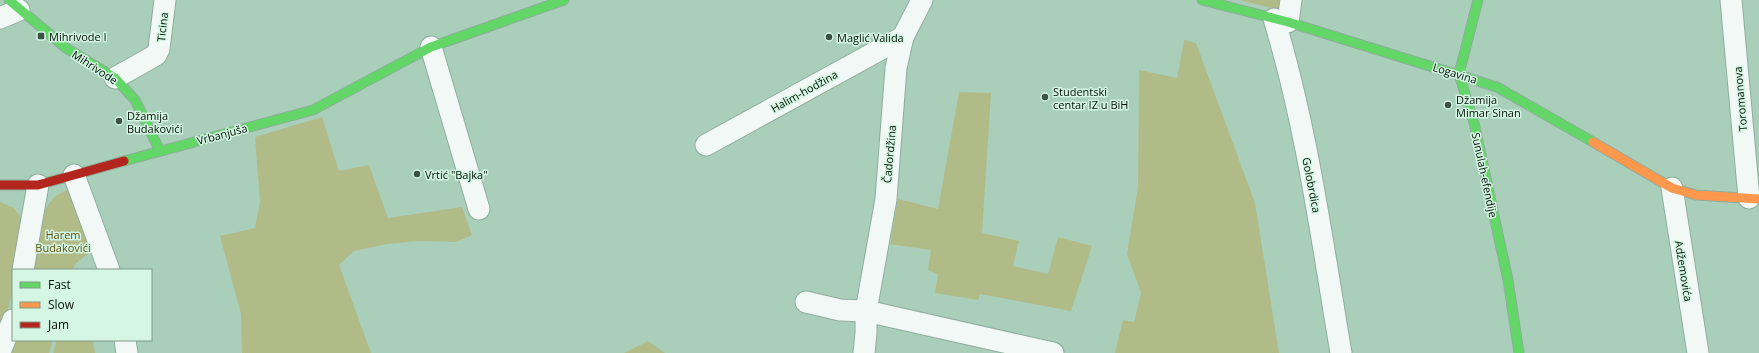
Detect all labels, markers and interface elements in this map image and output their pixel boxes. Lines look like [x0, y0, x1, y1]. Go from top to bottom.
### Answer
street label: Ticina [153, 11, 171, 43]
place label: Mihrivode I [49, 29, 107, 44]
place label: Maglić Valida [837, 30, 904, 45]
marker: Mihrivode I [36, 31, 46, 41]
marker: Maglić Valida [824, 32, 834, 42]
street label: Mihrivode [69, 47, 121, 87]
street label: Logavina [1431, 59, 1479, 87]
street label: Halim-hodžina [768, 66, 840, 116]
street label: Toromanova [1730, 66, 1750, 132]
place label: Studentski centar IZ u BiH [1053, 84, 1128, 112]
marker: Studentski centar IZ u BiH [1040, 92, 1050, 102]
place label: Džamija Mimar Sinan [1456, 92, 1521, 120]
marker: Džamija Mimar Sinan [1443, 100, 1453, 110]
place label: Džamija Budakovići [127, 108, 182, 136]
marker: Džamija Budakovići [114, 116, 124, 126]
street label: Vrbanjuša [195, 120, 249, 148]
street label: Čadordžina [879, 124, 899, 184]
street label: Sunulah-efendije [1469, 131, 1501, 219]
street label: Golobrdica [1299, 156, 1325, 214]
place label: Vrtić "Bajka" [425, 167, 488, 182]
marker: Vrtić "Bajka" [412, 169, 422, 179]
park label: Harem Budakovići [35, 227, 91, 255]
street label: Adžemovića [1672, 239, 1696, 303]
legend [12, 269, 152, 341]
text: Fast [48, 276, 71, 293]
text: Slow [48, 296, 75, 313]
text: Jam [47, 316, 69, 333]

